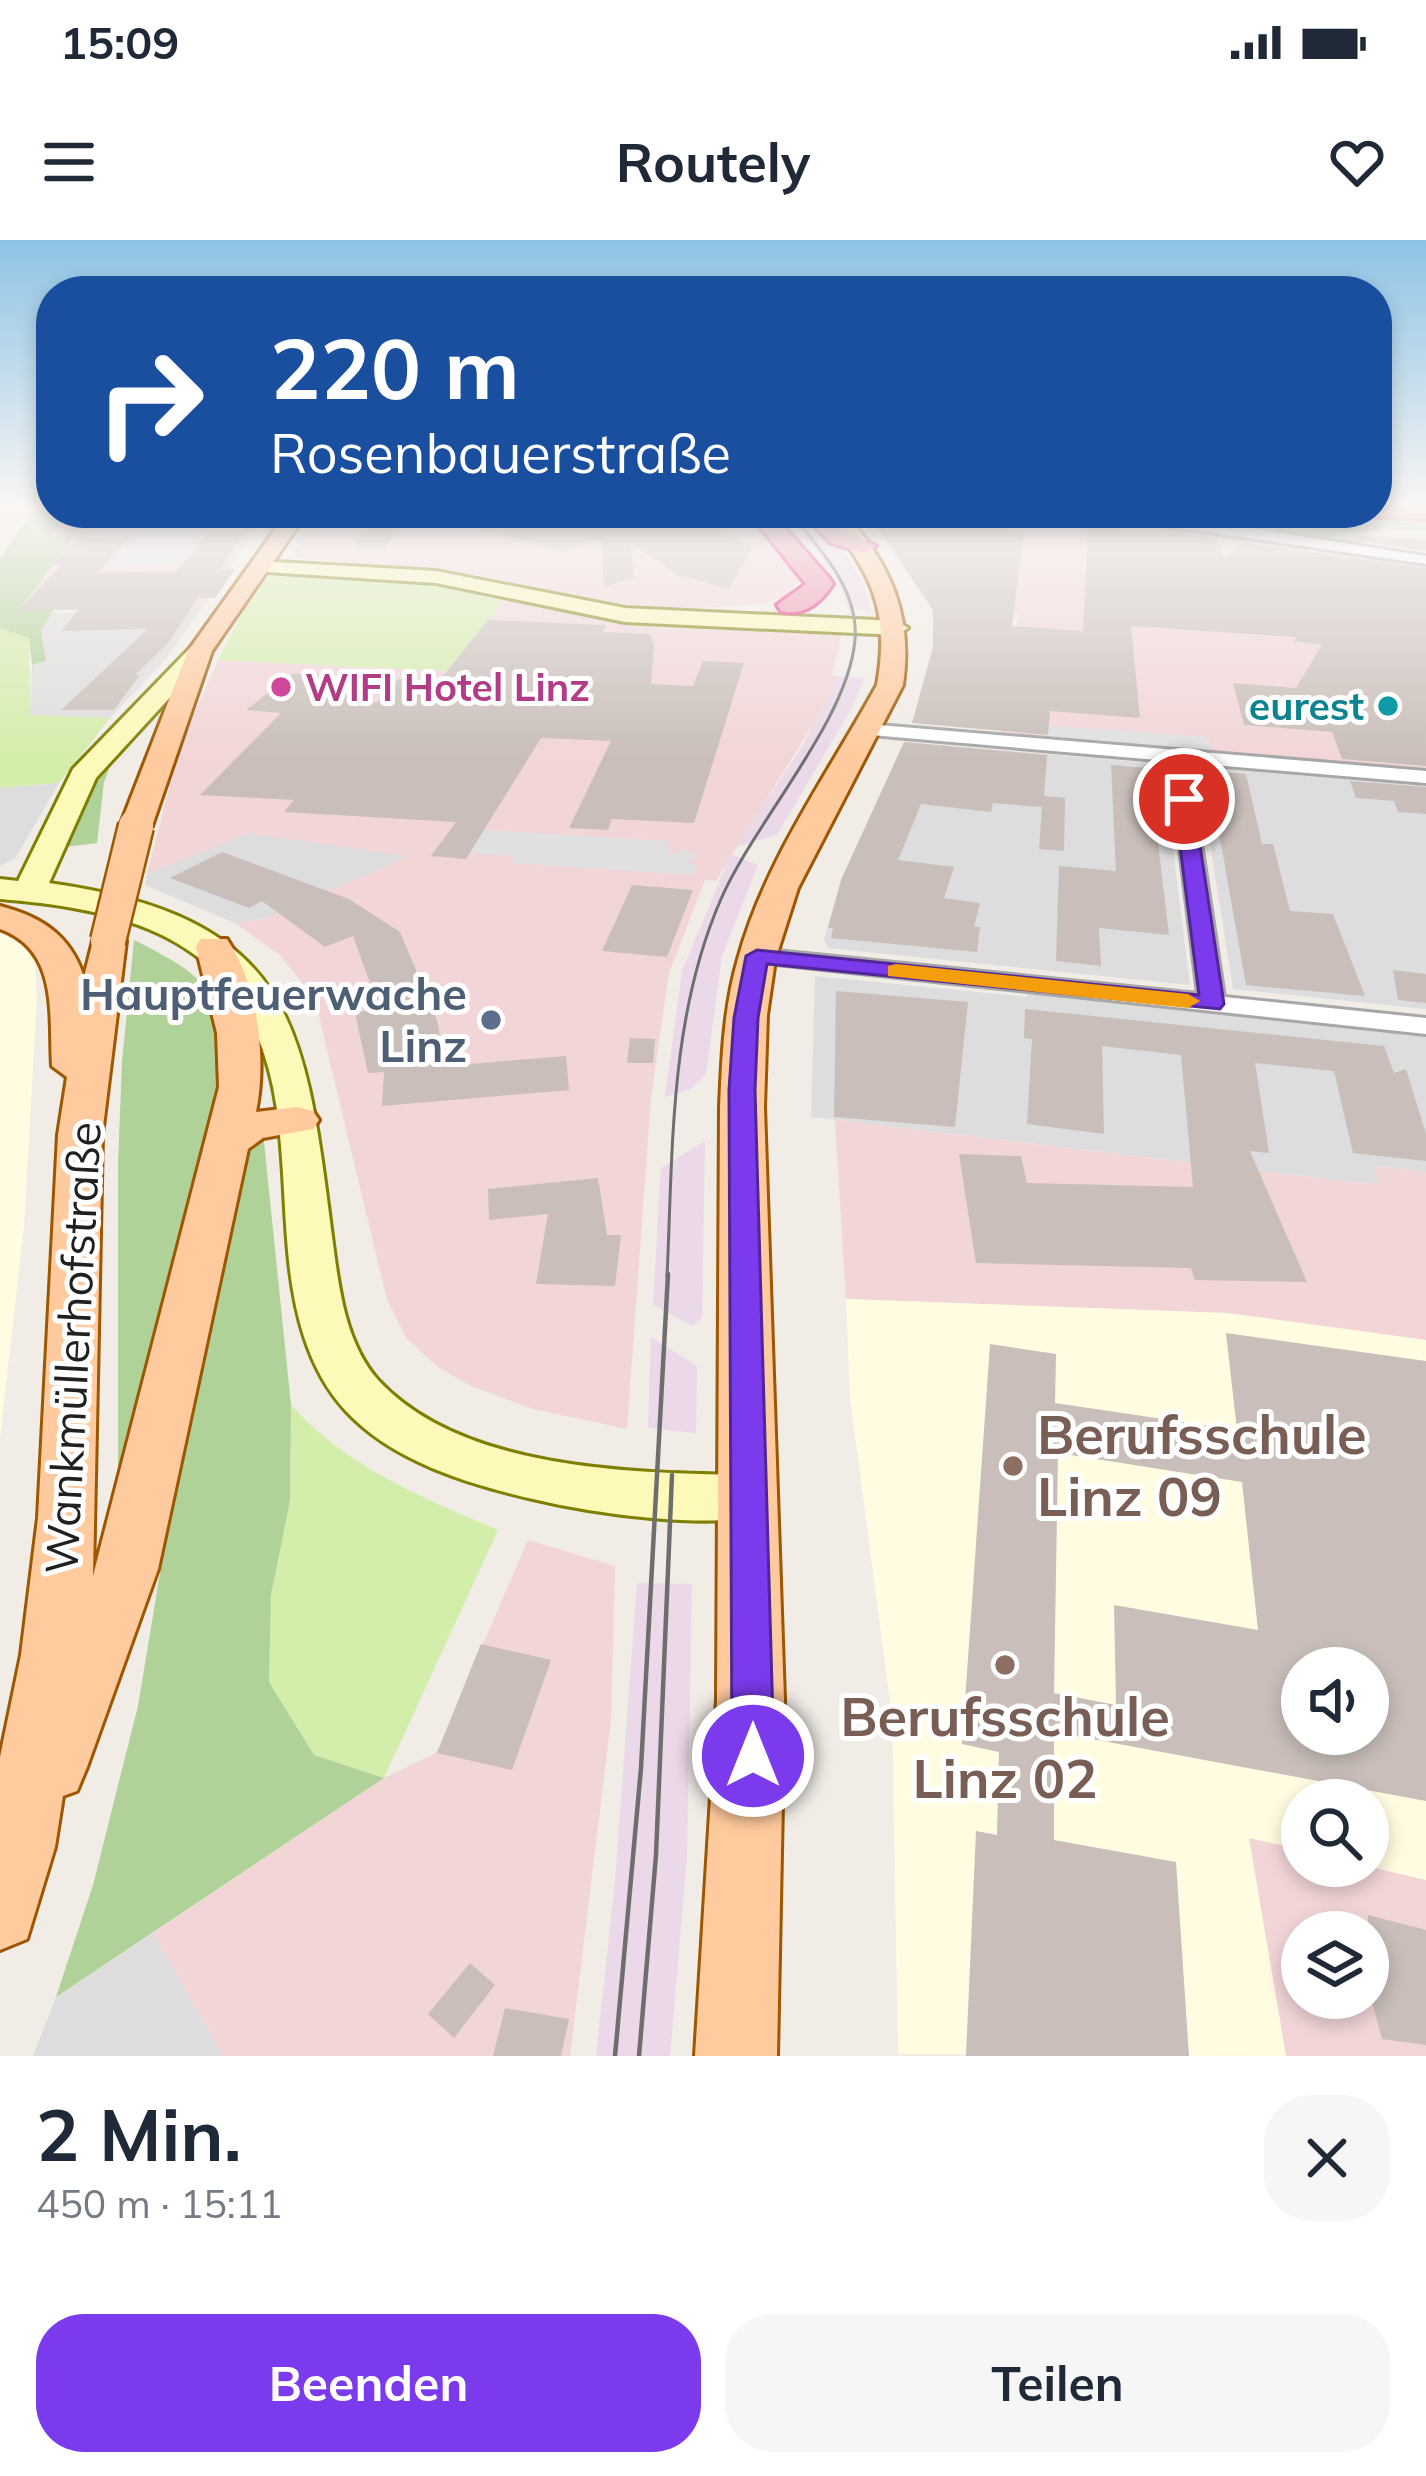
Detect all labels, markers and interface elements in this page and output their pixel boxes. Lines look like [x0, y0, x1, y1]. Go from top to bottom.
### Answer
text: 15:09 [60, 14, 179, 70]
text: Routely [616, 128, 810, 196]
icon: menu [36, 129, 102, 195]
icon: heart [1324, 129, 1390, 195]
text: 220 m [270, 315, 520, 420]
icon: right [72, 324, 228, 480]
text: Rosenbauerstraße [270, 419, 731, 487]
place label: WIFI Hotel Linz [305, 662, 590, 711]
marker: WIFI Hotel Linz [268, 674, 294, 700]
place label: eurest [1249, 681, 1364, 730]
marker: eurest [1375, 693, 1401, 719]
pin [1133, 748, 1235, 850]
icon: arrive [1151, 766, 1217, 832]
place label: Hauptfeuerwache Linz [80, 965, 467, 1073]
marker: Hauptfeuerwache Linz [478, 1007, 504, 1033]
street label: Wankmüllerhofstraße [32, 1121, 112, 1575]
place label: Berufsschule Linz 09 [1037, 1400, 1367, 1530]
marker: Berufsschule Linz 09 [1000, 1453, 1026, 1479]
map controls [1281, 1647, 1389, 2019]
button: sound [1281, 1647, 1389, 1755]
marker: Berufsschule Linz 02 [992, 1652, 1018, 1678]
place label: Berufsschule Linz 02 [840, 1682, 1170, 1812]
position arrow [690, 1693, 816, 1819]
button: search [1281, 1779, 1389, 1887]
button: layers [1281, 1911, 1389, 2019]
text: 2 Min. [36, 2089, 242, 2179]
button: close [1264, 2095, 1390, 2221]
text: 450 m · 15:11 [36, 2179, 282, 2228]
button: Beenden [36, 2314, 701, 2452]
button: Teilen [725, 2314, 1390, 2452]

